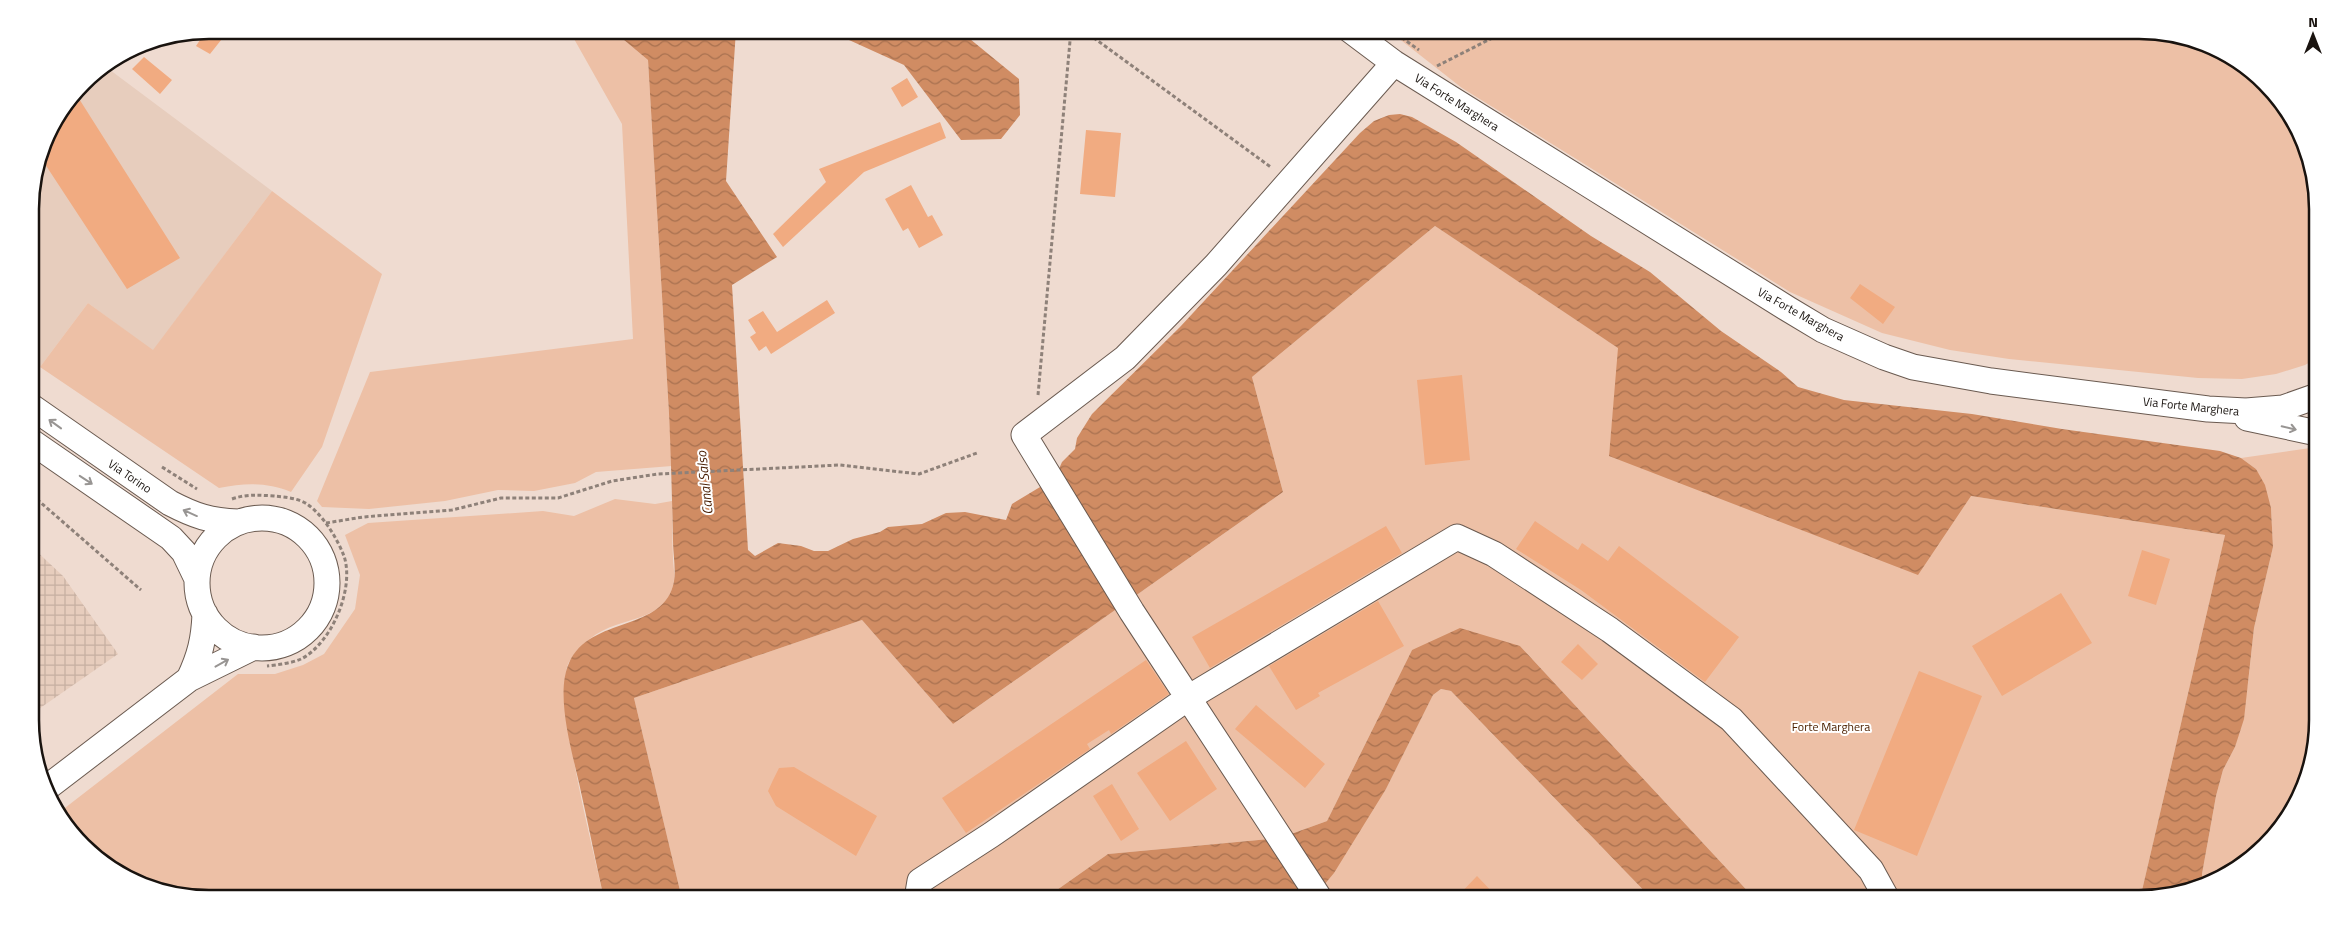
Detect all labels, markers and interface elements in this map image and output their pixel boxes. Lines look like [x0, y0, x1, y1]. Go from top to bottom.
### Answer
north arrow [2288, 10, 2338, 60]
text: N [2308, 11, 2318, 32]
street label: Via Forte Marghera [1411, 68, 1503, 136]
street label: Via Forte Marghera [1754, 282, 1848, 346]
street label: Via Forte Marghera [2142, 391, 2240, 421]
one-way arrow [48, 419, 62, 429]
one-way arrow [2281, 424, 2297, 433]
water label: Canal Salso [690, 449, 718, 516]
street label: Via Torino [104, 454, 156, 498]
one-way arrow [79, 475, 93, 485]
one-way arrow [183, 507, 198, 517]
one-way arrow [214, 658, 229, 668]
park label: Forte Marghera [1792, 717, 1870, 736]

